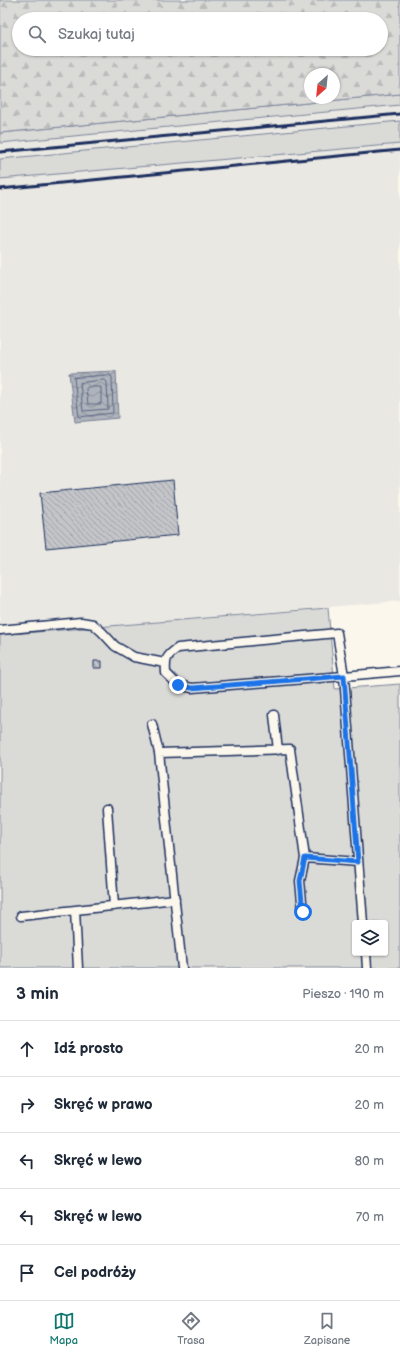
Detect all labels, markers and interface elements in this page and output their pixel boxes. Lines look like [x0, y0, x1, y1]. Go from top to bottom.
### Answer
search box [12, 12, 388, 56]
icon: search [26, 23, 48, 45]
text: Szukaj tutaj [58, 25, 135, 44]
north arrow [304, 68, 340, 104]
route end [169, 676, 187, 694]
route start [294, 903, 312, 921]
map controls [352, 920, 388, 956]
button: layers [352, 920, 388, 956]
text: 3 min [16, 984, 59, 1004]
text: Pieszo · 190 m [302, 986, 384, 1002]
icon: ahead [16, 1038, 38, 1060]
text: Idź prosto [54, 1039, 123, 1058]
text: 20 m [354, 1041, 384, 1057]
icon: right [16, 1094, 38, 1116]
text: Skręć w prawo [54, 1095, 153, 1114]
text: 20 m [354, 1097, 384, 1113]
icon: left [16, 1150, 38, 1172]
text: Skręć w lewo [54, 1151, 142, 1170]
text: 80 m [355, 1153, 384, 1169]
icon: left [16, 1206, 38, 1228]
text: Skręć w lewo [54, 1207, 142, 1226]
text: 70 m [356, 1209, 384, 1225]
icon: arrive [16, 1262, 38, 1284]
text: Cel podróży [54, 1263, 136, 1282]
tab: Mapa [50, 1310, 78, 1347]
tab: Trasa [177, 1310, 205, 1347]
tab: Zapisane [304, 1310, 350, 1347]

